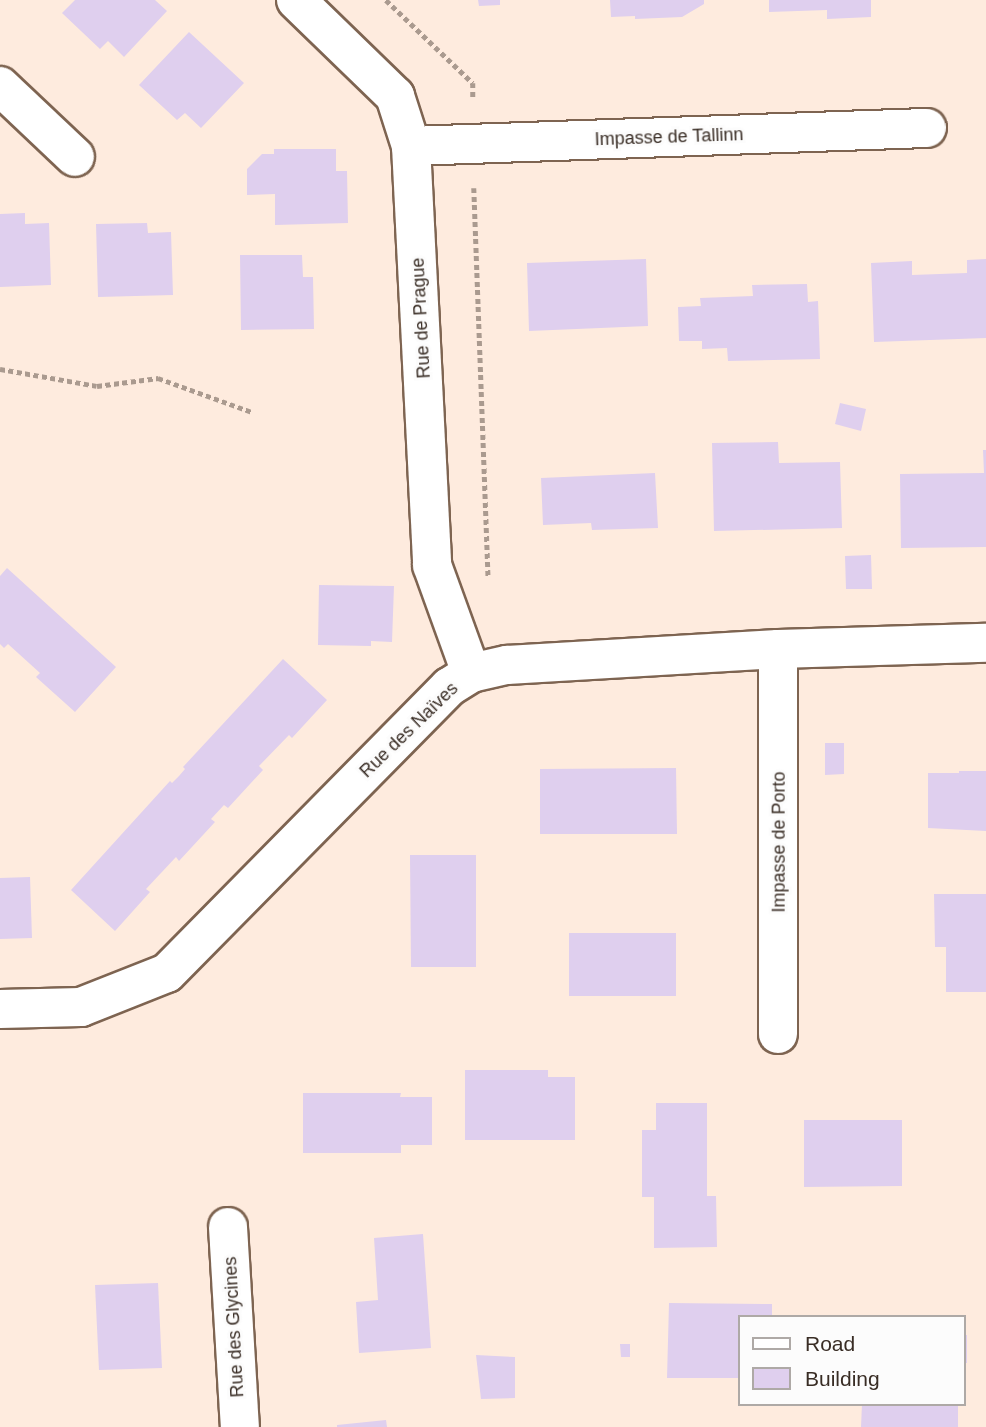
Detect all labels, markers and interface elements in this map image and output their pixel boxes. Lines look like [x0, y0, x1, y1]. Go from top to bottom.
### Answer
street label: Impasse de Tallinn [594, 124, 744, 150]
street label: Rue de Prague [407, 257, 435, 379]
street label: Rue des Naïves [355, 678, 463, 782]
street label: Impasse de Porto [768, 771, 790, 913]
street label: Rue des Glycines [220, 1256, 248, 1398]
legend [738, 1315, 965, 1406]
text: Road [805, 1332, 855, 1355]
text: Building [805, 1367, 880, 1390]

